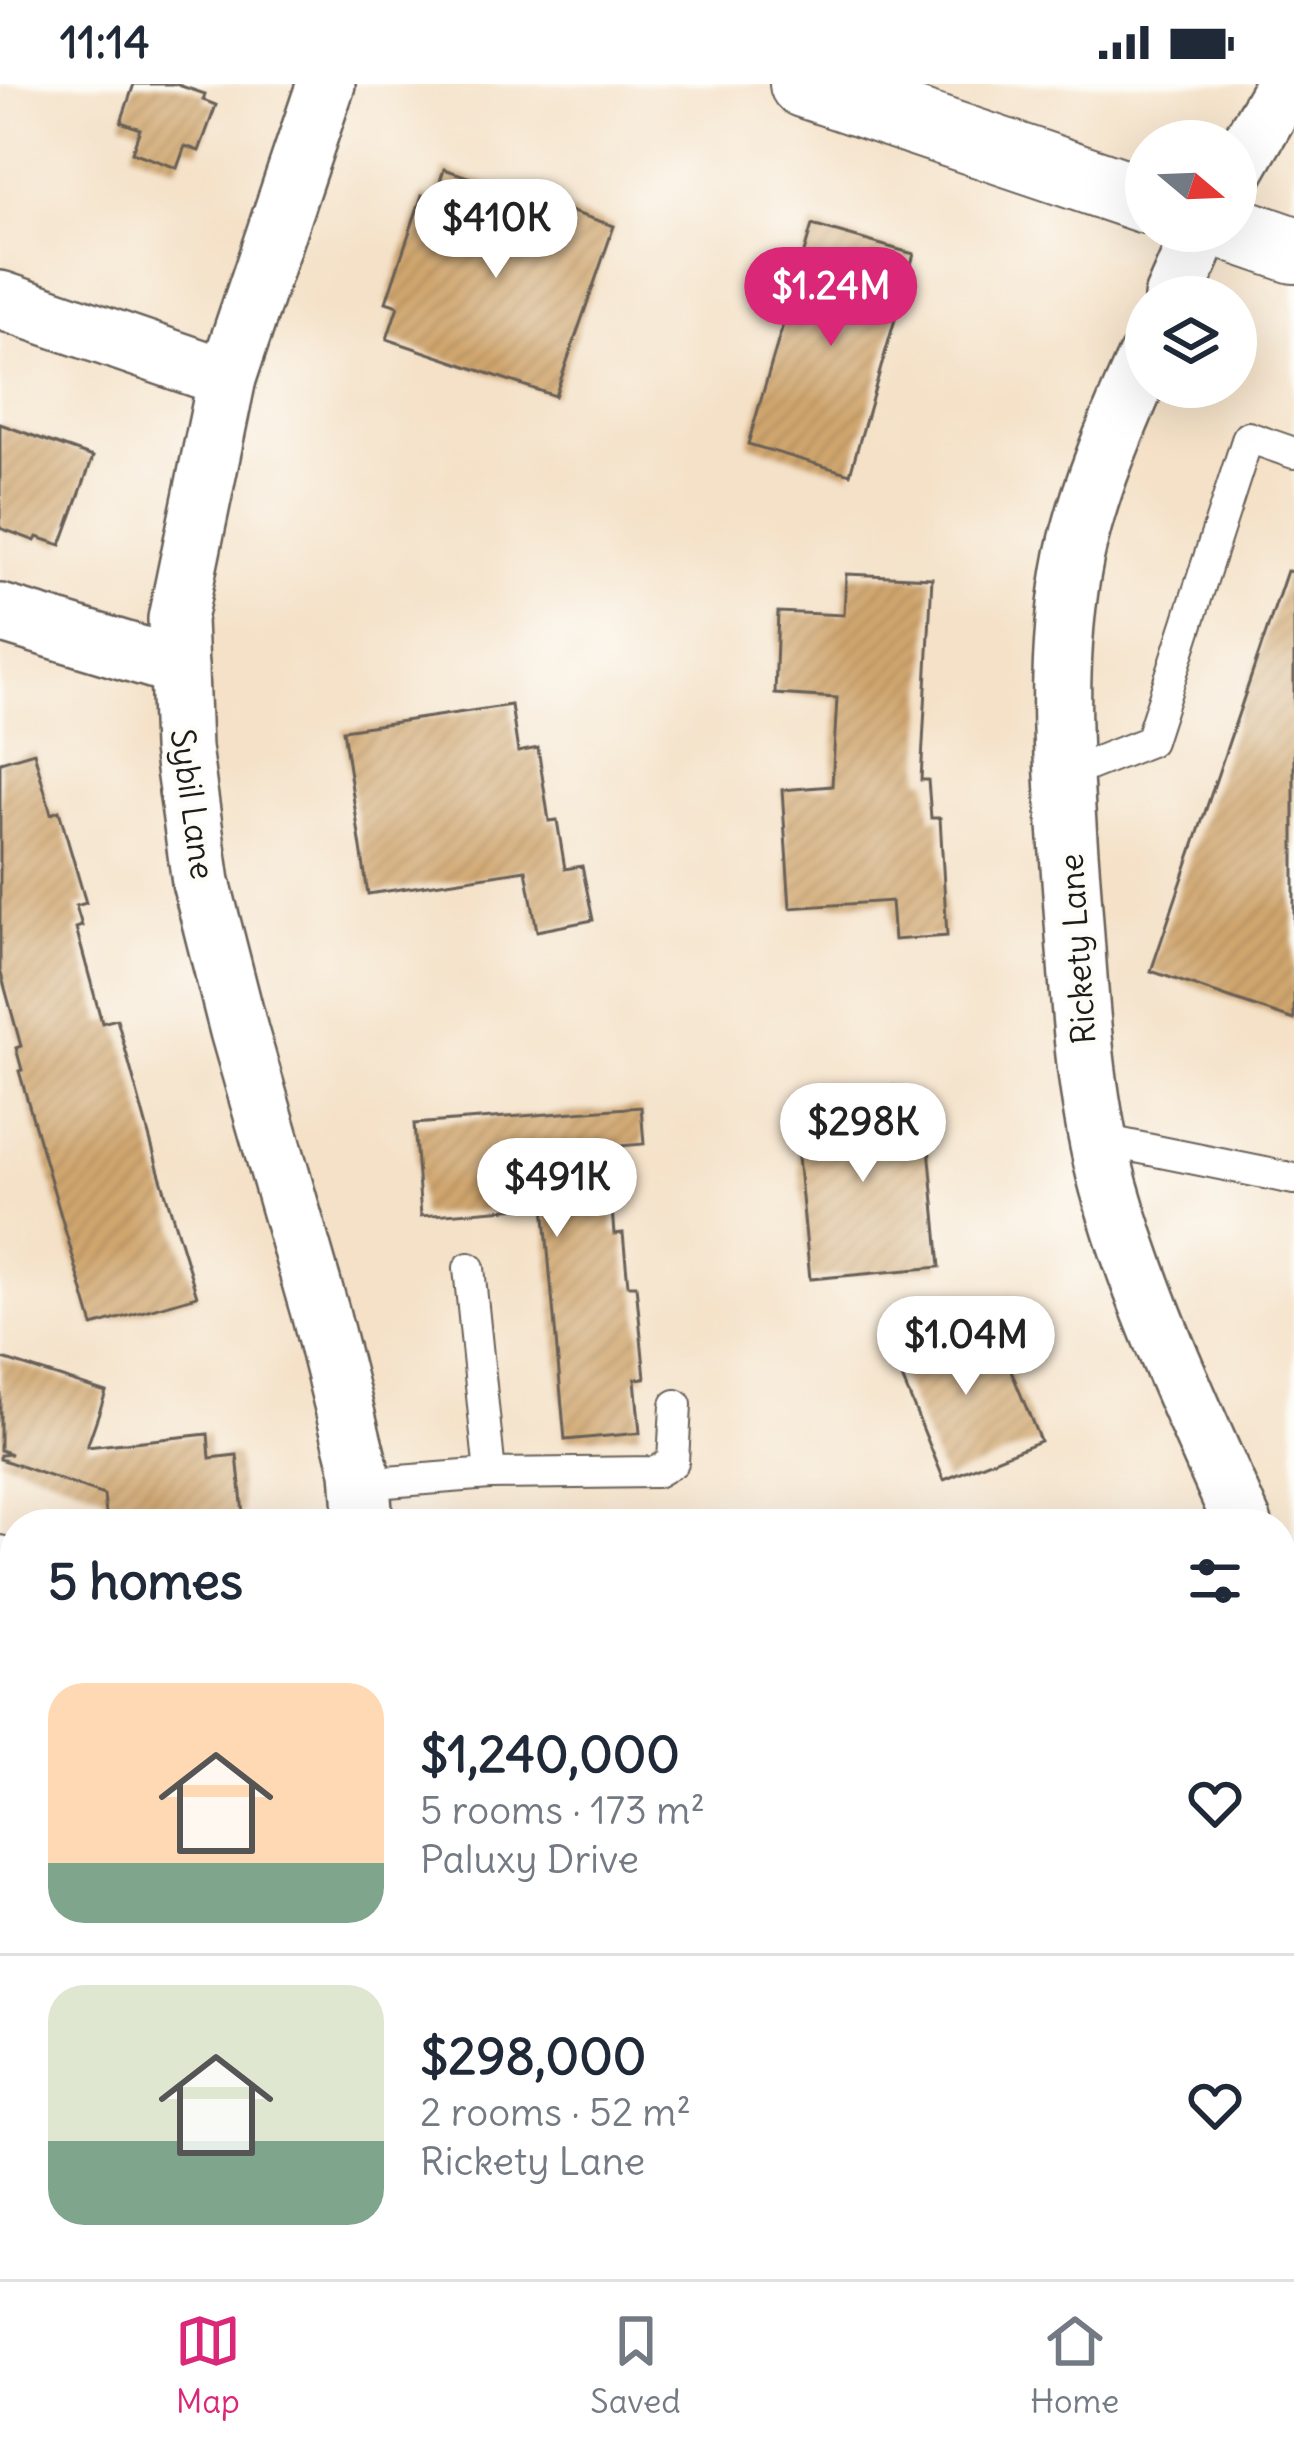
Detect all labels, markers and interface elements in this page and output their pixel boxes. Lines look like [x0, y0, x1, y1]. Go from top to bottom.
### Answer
text: 11:14 [60, 14, 150, 70]
north arrow [1125, 120, 1257, 252]
map controls [1125, 120, 1257, 408]
pin: $410K [412, 179, 580, 281]
text: $410K [441, 193, 551, 242]
pin: $1.24M [733, 247, 929, 349]
text: $1.24M [771, 261, 891, 310]
button: layers [1125, 276, 1257, 408]
street label: Sybil Lane [162, 726, 224, 882]
street label: Rickety Lane [1049, 852, 1105, 1046]
pin: $298K [779, 1083, 947, 1185]
text: $298K [807, 1097, 919, 1146]
pin: $491K [473, 1138, 641, 1240]
text: $491K [504, 1152, 610, 1201]
pin: $1.04M [868, 1296, 1064, 1398]
text: $1.04M [904, 1310, 1028, 1359]
icon: filters [1182, 1548, 1248, 1614]
text: 5 homes [48, 1549, 243, 1613]
text: $1,240,000 [420, 1722, 680, 1786]
icon: home [144, 1731, 288, 1875]
icon: heart [1182, 1770, 1248, 1836]
text: 5 rooms · 173 m² [420, 1786, 705, 1835]
text: Paluxy Drive [420, 1835, 639, 1884]
text: $298,000 [420, 2024, 646, 2088]
icon: home [144, 2033, 288, 2177]
icon: heart [1182, 2072, 1248, 2138]
text: 2 rooms · 52 m² [420, 2088, 691, 2137]
text: Rickety Lane [420, 2137, 645, 2186]
tab: Map [175, 2308, 241, 2422]
tab: Saved [590, 2308, 681, 2422]
tab: Home [1030, 2308, 1119, 2422]

